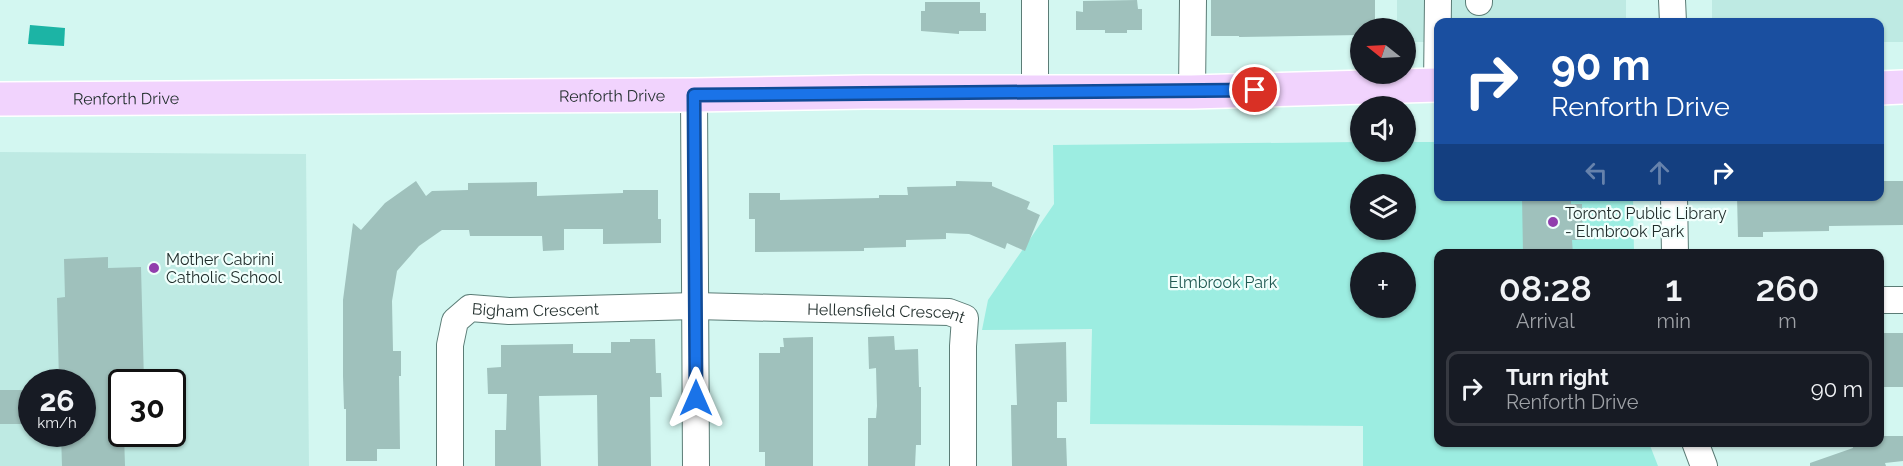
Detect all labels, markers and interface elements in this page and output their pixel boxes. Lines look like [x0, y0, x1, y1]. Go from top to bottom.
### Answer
north arrow [1350, 18, 1416, 84]
map controls [1350, 18, 1416, 318]
text: 90 m [1551, 41, 1651, 90]
icon: right [1452, 42, 1530, 120]
pin [1229, 64, 1280, 115]
icon: arrive [1238, 73, 1271, 106]
street label: Renforth Drive [559, 86, 665, 106]
street label: Renforth Drive [73, 89, 179, 109]
text: Renforth Drive [1551, 91, 1730, 122]
button: sound [1350, 96, 1416, 162]
icon: left [1580, 156, 1613, 189]
icon: ahead [1643, 156, 1676, 189]
icon: right [1706, 156, 1739, 189]
button: layers [1350, 174, 1416, 240]
place label: Toronto Public Library - Elmbrook Park [1565, 204, 1727, 241]
marker: Toronto Public Library - Elmbrook Park [1546, 215, 1560, 229]
place label: Mother Cabrini Catholic School [166, 250, 282, 287]
button: + [1350, 252, 1416, 318]
marker: Mother Cabrini Catholic School [147, 261, 161, 275]
text: 08:28 [1499, 267, 1592, 309]
text: 1 [1665, 267, 1682, 309]
text: 260 [1756, 267, 1819, 309]
park label: Elmbrook Park [1169, 273, 1278, 292]
street label: Bigham Crescent [471, 299, 600, 321]
street label: Hellensfield Crescent [807, 300, 968, 327]
text: Arrival [1516, 309, 1575, 333]
text: min [1657, 309, 1691, 333]
text: m [1778, 309, 1797, 333]
text: Turn right [1506, 364, 1609, 390]
position arrow [664, 366, 728, 430]
speed limit sign: 30 [108, 369, 186, 447]
icon: right [1455, 372, 1488, 405]
text: 90 m [1811, 376, 1863, 402]
text: 26 [39, 383, 75, 418]
text: Renforth Drive [1506, 390, 1638, 414]
text: km/h [37, 414, 77, 432]

